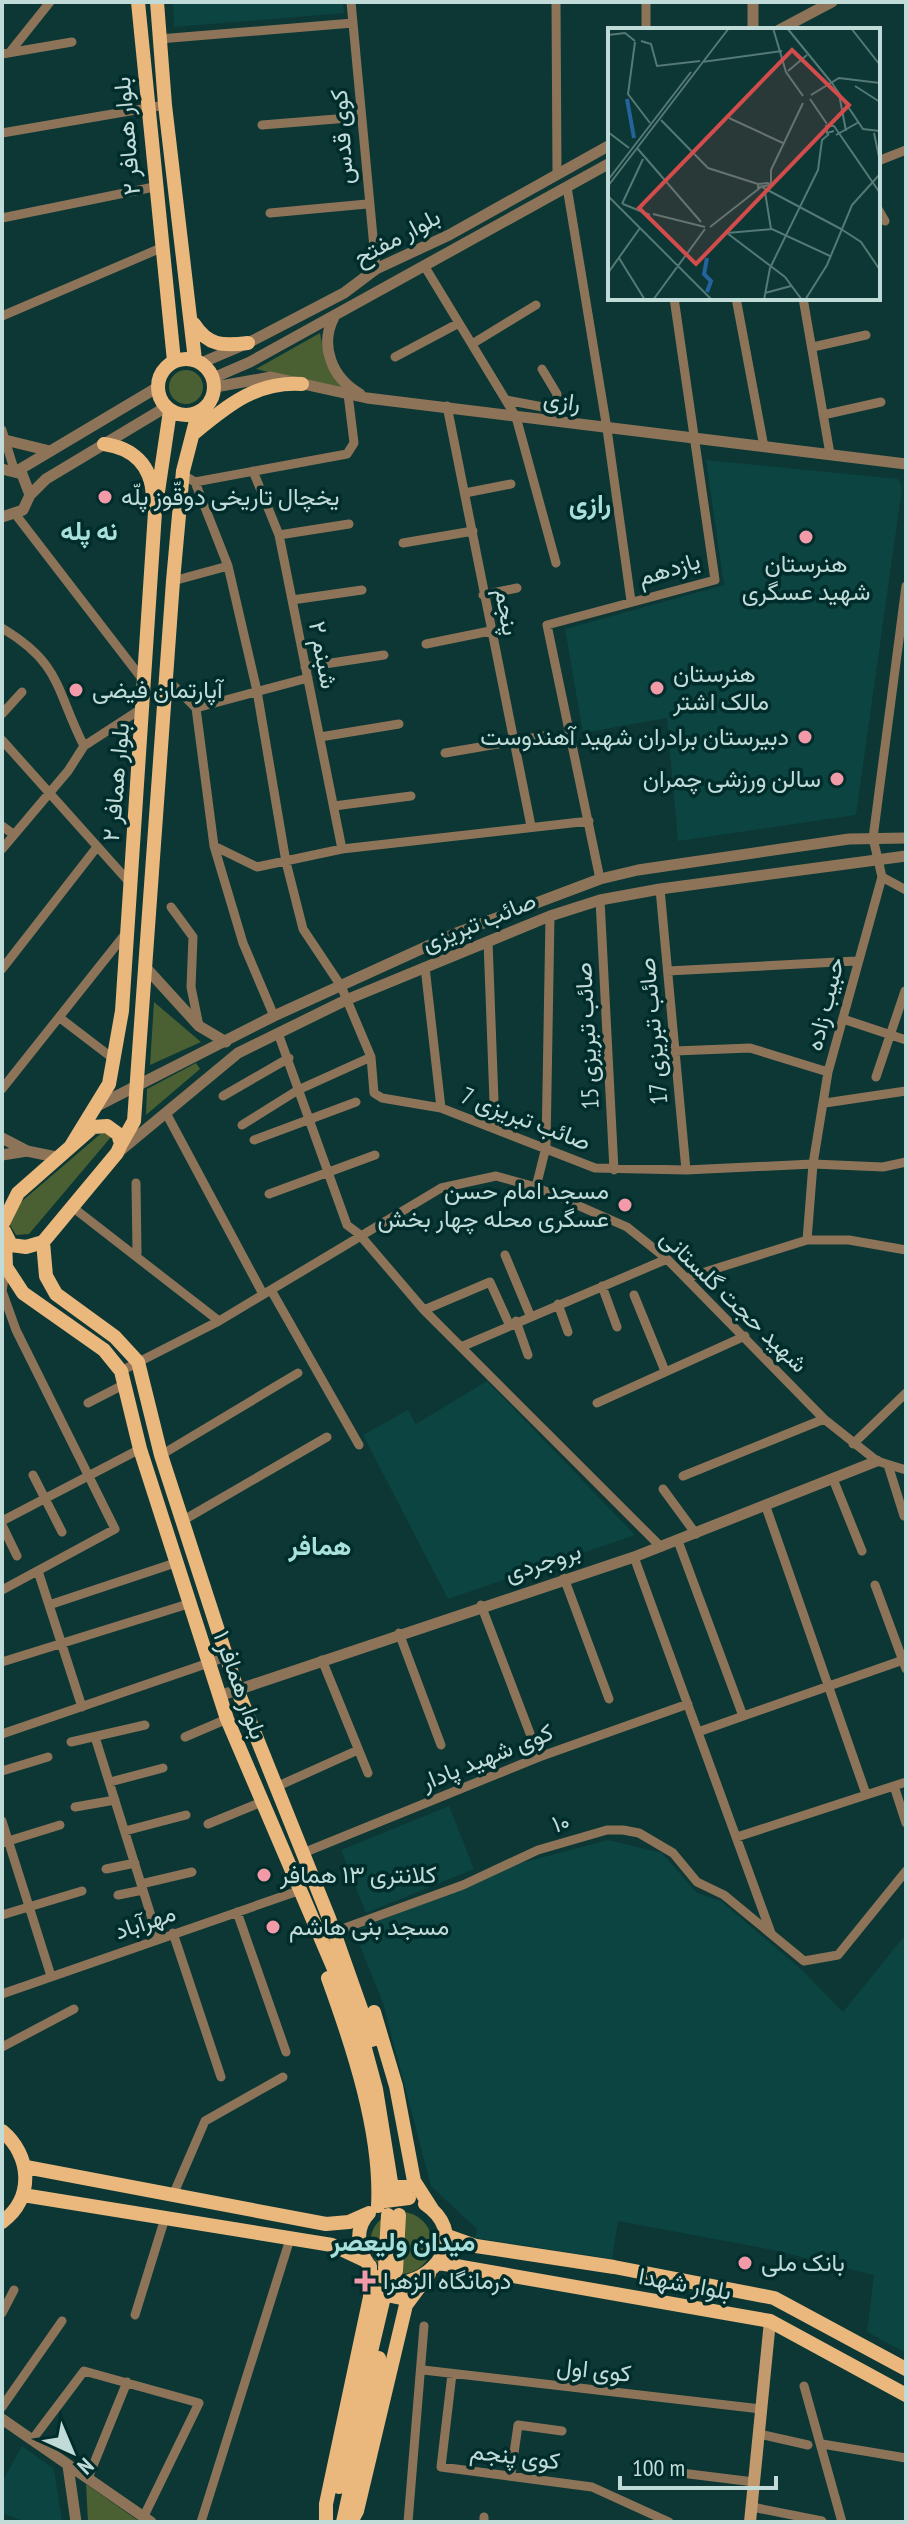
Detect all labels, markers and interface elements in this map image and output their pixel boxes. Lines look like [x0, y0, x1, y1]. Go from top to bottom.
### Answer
inset map [608, 28, 880, 300]
street label: بلوار همافر ۲ [106, 75, 147, 197]
street label: کوی قدس [323, 88, 360, 186]
street label: بلوار مفتح [348, 201, 447, 274]
street label: رازی [541, 383, 583, 418]
place label: یخچال تاریخی دوقّوز پلّه [121, 481, 340, 513]
district label: رازی [569, 487, 611, 520]
marker: یخچال تاریخی دوقّوز پلّه [96, 488, 114, 506]
district label: نه پله [60, 514, 118, 549]
marker: هنرستان شهید عسگری [797, 528, 815, 546]
street label: یازدهم [634, 544, 704, 594]
place label: هنرستان شهید عسگری [742, 548, 870, 607]
street label: پنجم [487, 586, 527, 638]
street label: شبنم ۲ [301, 618, 345, 692]
place label: هنرستان مالک اشتر [672, 658, 769, 717]
place label: آپارتمان فیضی [92, 674, 225, 706]
marker: هنرستان مالک اشتر [648, 679, 666, 697]
marker: آپارتمان فیضی [67, 681, 85, 699]
street label: بلوار همافر ۲ [95, 721, 136, 843]
place label: دبیرستان برادران شهید آهندوست [480, 721, 789, 752]
marker: دبیرستان برادران شهید آهندوست [796, 728, 814, 746]
place label: سالن ورزشی چمران [643, 763, 821, 795]
marker: سالن ورزشی چمران [828, 770, 846, 788]
street label: صائب تبریزی [417, 885, 541, 958]
street label: حبیب زاده [798, 954, 851, 1054]
street label: صائب تبریزی 17 [631, 956, 674, 1106]
street label: صائب تبریزی 15 [567, 962, 606, 1110]
street label: صائب تبریزی 7 [457, 1080, 595, 1157]
place label: مسجد امام حسن عسگری محله چهار بخش [378, 1175, 609, 1235]
marker: مسجد امام حسن عسگری محله چهار بخش [616, 1196, 634, 1214]
street label: شهید حجت گلستانی [654, 1222, 815, 1379]
district label: همافر [288, 1529, 351, 1562]
street label: بروجردی [501, 1535, 585, 1588]
street label: بلوار همافر ۱ [207, 1626, 274, 1743]
street label: کوی شهید پادار [415, 1716, 558, 1798]
street label: ۱۰ [548, 1805, 573, 1840]
place label: کلانتری ۱۳ همافر [279, 1859, 437, 1890]
marker: کلانتری ۱۳ همافر [255, 1866, 273, 1884]
street label: مهرآباد [110, 1897, 180, 1946]
place label: مسجد بنی هاشم [289, 1911, 449, 1943]
marker: مسجد بنی هاشم [264, 1918, 282, 1936]
district label: میدان ولیعصر [330, 2225, 475, 2258]
place label: بانک ملی [761, 2247, 845, 2278]
marker: بانک ملی [736, 2254, 754, 2272]
street label: بلوار شهدا [636, 2260, 734, 2307]
place label: درمانگاه الزهرا [383, 2265, 511, 2296]
marker: درمانگاه الزهرا [354, 2270, 376, 2292]
street label: کوی اول [555, 2350, 633, 2389]
north arrow [32, 2412, 112, 2492]
street label: کوی پنجم [468, 2435, 562, 2477]
scale bar [620, 2440, 776, 2490]
text: N [72, 2452, 100, 2481]
text: 100 m [632, 2452, 685, 2483]

